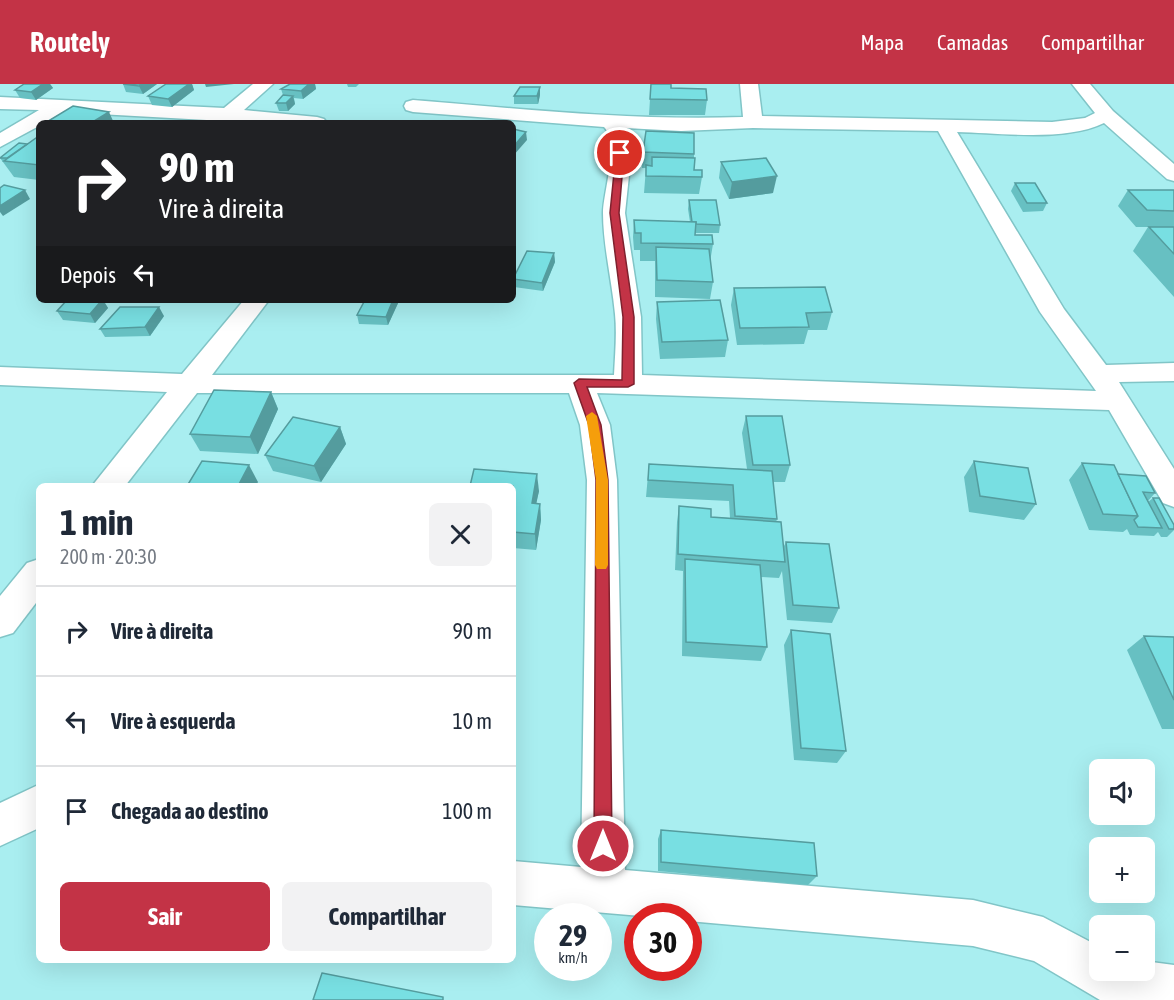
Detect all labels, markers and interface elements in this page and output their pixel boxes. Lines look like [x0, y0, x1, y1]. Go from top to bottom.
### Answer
text: Routely [30, 26, 110, 58]
text: Mapa [860, 30, 904, 54]
text: Camadas [937, 30, 1008, 54]
text: Compartilhar [1041, 30, 1144, 54]
pin [594, 127, 645, 178]
icon: arrive [603, 136, 636, 169]
text: 90 m [159, 143, 234, 191]
icon: right [60, 144, 138, 222]
text: Vire à direita [159, 193, 284, 224]
icon: left [128, 258, 161, 291]
text: Depois [60, 262, 116, 288]
text: 1 min [60, 501, 134, 543]
button: close [429, 503, 492, 566]
text: 200 m · 20:30 [60, 545, 157, 568]
icon: right [60, 615, 93, 648]
text: Vire à direita [111, 618, 213, 644]
text: 90 m [452, 618, 492, 644]
icon: left [60, 705, 93, 738]
text: Vire à esquerda [111, 708, 236, 734]
text: 10 m [452, 708, 492, 734]
map controls [1089, 759, 1155, 981]
button: sound [1089, 759, 1155, 825]
icon: arrive [60, 795, 93, 828]
text: Chegada ao destino [111, 798, 269, 824]
text: 100 m [442, 798, 492, 824]
position arrow [571, 814, 635, 878]
button: + [1089, 837, 1155, 903]
button: Sair [60, 882, 270, 951]
button: Compartilhar [282, 882, 492, 951]
speed limit sign: 30 [624, 903, 702, 981]
button: − [1089, 915, 1155, 981]
text: 29 [559, 918, 587, 952]
text: km/h [558, 949, 588, 966]

